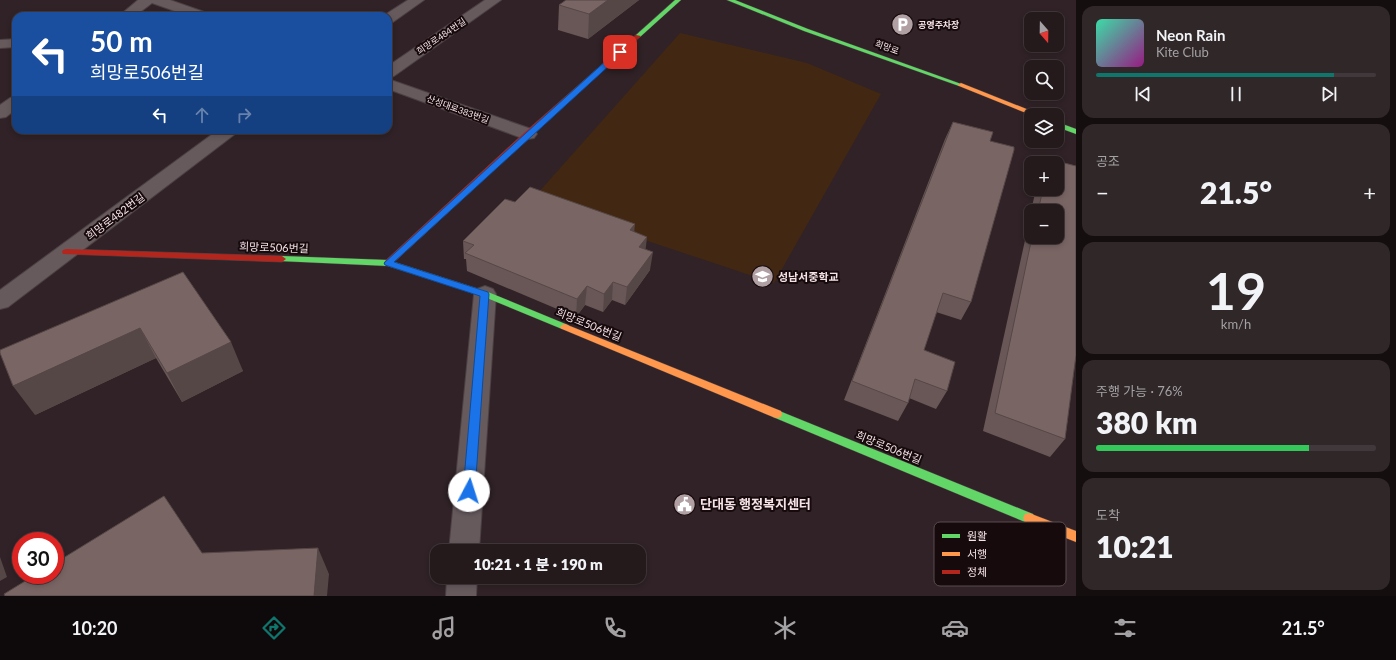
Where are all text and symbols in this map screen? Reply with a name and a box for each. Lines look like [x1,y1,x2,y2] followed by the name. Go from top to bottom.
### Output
[890,11,916,37] parking icon: 공영주차장
[1024,12,1064,52] north arrow
[1024,12,1064,244] map controls
[414,15,468,57] street label: 희망로484번길
[918,19,959,30] place label: 공영주차장
[90,24,153,58] text: 50 m
[1156,26,1225,44] text: Neon Rain
[24,28,76,80] icon: left
[603,35,637,69] pin
[873,38,901,56] street label: 희망로
[609,41,631,63] icon: arrive
[1156,44,1209,60] text: Kite Club
[1024,60,1064,100] button: search
[90,61,204,83] text: 희망로506번길
[1132,83,1154,105] icon: previous
[1225,83,1247,105] icon: pause
[1318,83,1340,105] icon: next
[425,93,491,125] street label: 산성대로383번길
[149,104,171,126] icon: left
[191,104,213,126] icon: ahead
[233,104,255,126] icon: right
[1024,108,1064,148] button: layers
[1096,153,1120,169] text: 공조
[1024,156,1064,196] button: +
[1200,174,1272,210] text: 21.5°
[1096,179,1109,206] text: −
[1363,179,1376,206] text: +
[83,190,147,242] street label: 희망로482번길
[1024,204,1064,244] button: −
[239,239,309,255] street label: 희망로506번길
[1206,259,1266,321] text: 19
[749,263,775,289] school or university icon: 성남서중학교
[778,270,839,283] place label: 성남서중학교
[554,305,624,343] street label: 희망로506번길
[1221,316,1251,332] text: km/h
[1096,383,1183,399] text: 주행 가능 · 76%
[1096,404,1197,440] text: 380 km
[854,428,924,466] street label: 희망로506번길
[448,470,490,512] position arrow
[672,491,698,517] public building icon: 단대동 행정복지센터
[700,496,811,512] place label: 단대동 행정복지센터
[1096,507,1120,523] text: 도착
[934,522,1066,586] legend
[1096,528,1174,564] text: 10:21
[967,529,987,542] text: 원활
[12,532,64,584] speed limit sign: 30
[967,547,987,560] text: 서행
[473,555,603,573] text: 10:21 · 1 분 · 190 m
[967,565,987,578] text: 정체
[260,614,288,642] icon: directions
[430,614,458,642] icon: music
[601,614,629,642] icon: phone
[771,614,799,642] icon: climate
[941,614,969,642] icon: car
[1111,614,1139,642] icon: filters
[71,617,118,639] text: 10:20
[1282,617,1325,639] text: 21.5°

